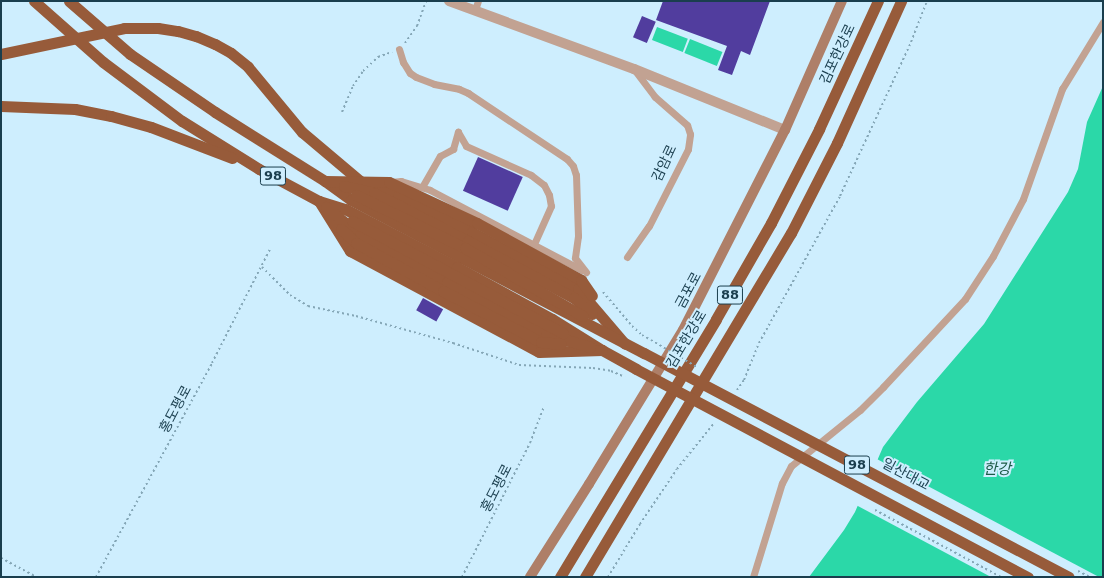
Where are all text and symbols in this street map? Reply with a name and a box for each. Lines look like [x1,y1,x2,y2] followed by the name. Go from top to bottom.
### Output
[816,21,858,87] street label: 김포한강로
[648,142,680,184] street label: 감암로
[259,165,287,187] road number: 98
[672,269,704,311] street label: 금포로
[716,284,744,306] road number: 88
[662,307,710,371] street label: 김포한강로
[155,382,195,436] street label: 홍도평로
[843,454,871,476] road number: 98
[879,454,933,494] street label: 일산대교
[477,461,515,515] street label: 홍도평로
[983,461,1011,479] water label: 한강

